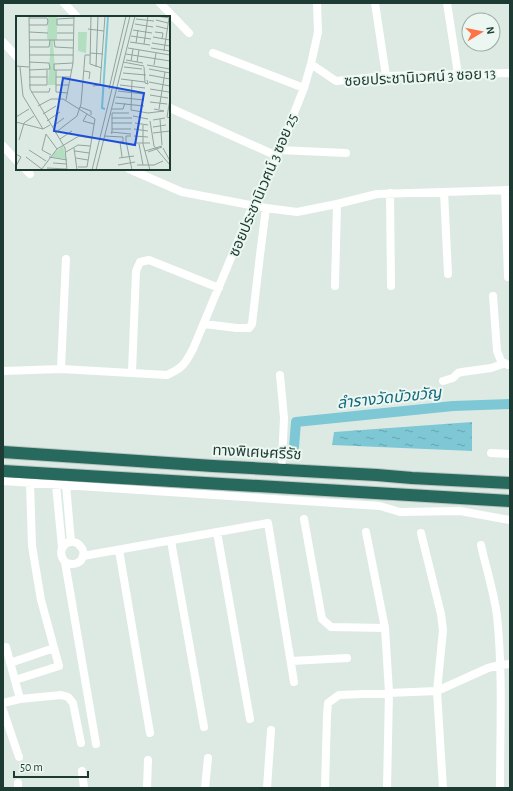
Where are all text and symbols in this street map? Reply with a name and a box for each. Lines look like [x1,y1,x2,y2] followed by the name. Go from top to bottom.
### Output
[461,12,501,52] north arrow
[16,16,170,170] inset map
[484,26,496,35] text: N
[344,66,496,89] street label: ซอยประชานิเวศน์ 3 ซอย 13
[227,112,300,259] street label: ซอยประชานิเวศน์ 3 ซอย 25
[336,384,444,411] water label: ลำรางวัดบัวขวัญ
[212,442,302,462] street label: ทางพิเศษศรีรัช
[14,753,88,779] scale bar
[20,761,43,773] text: 50 m

